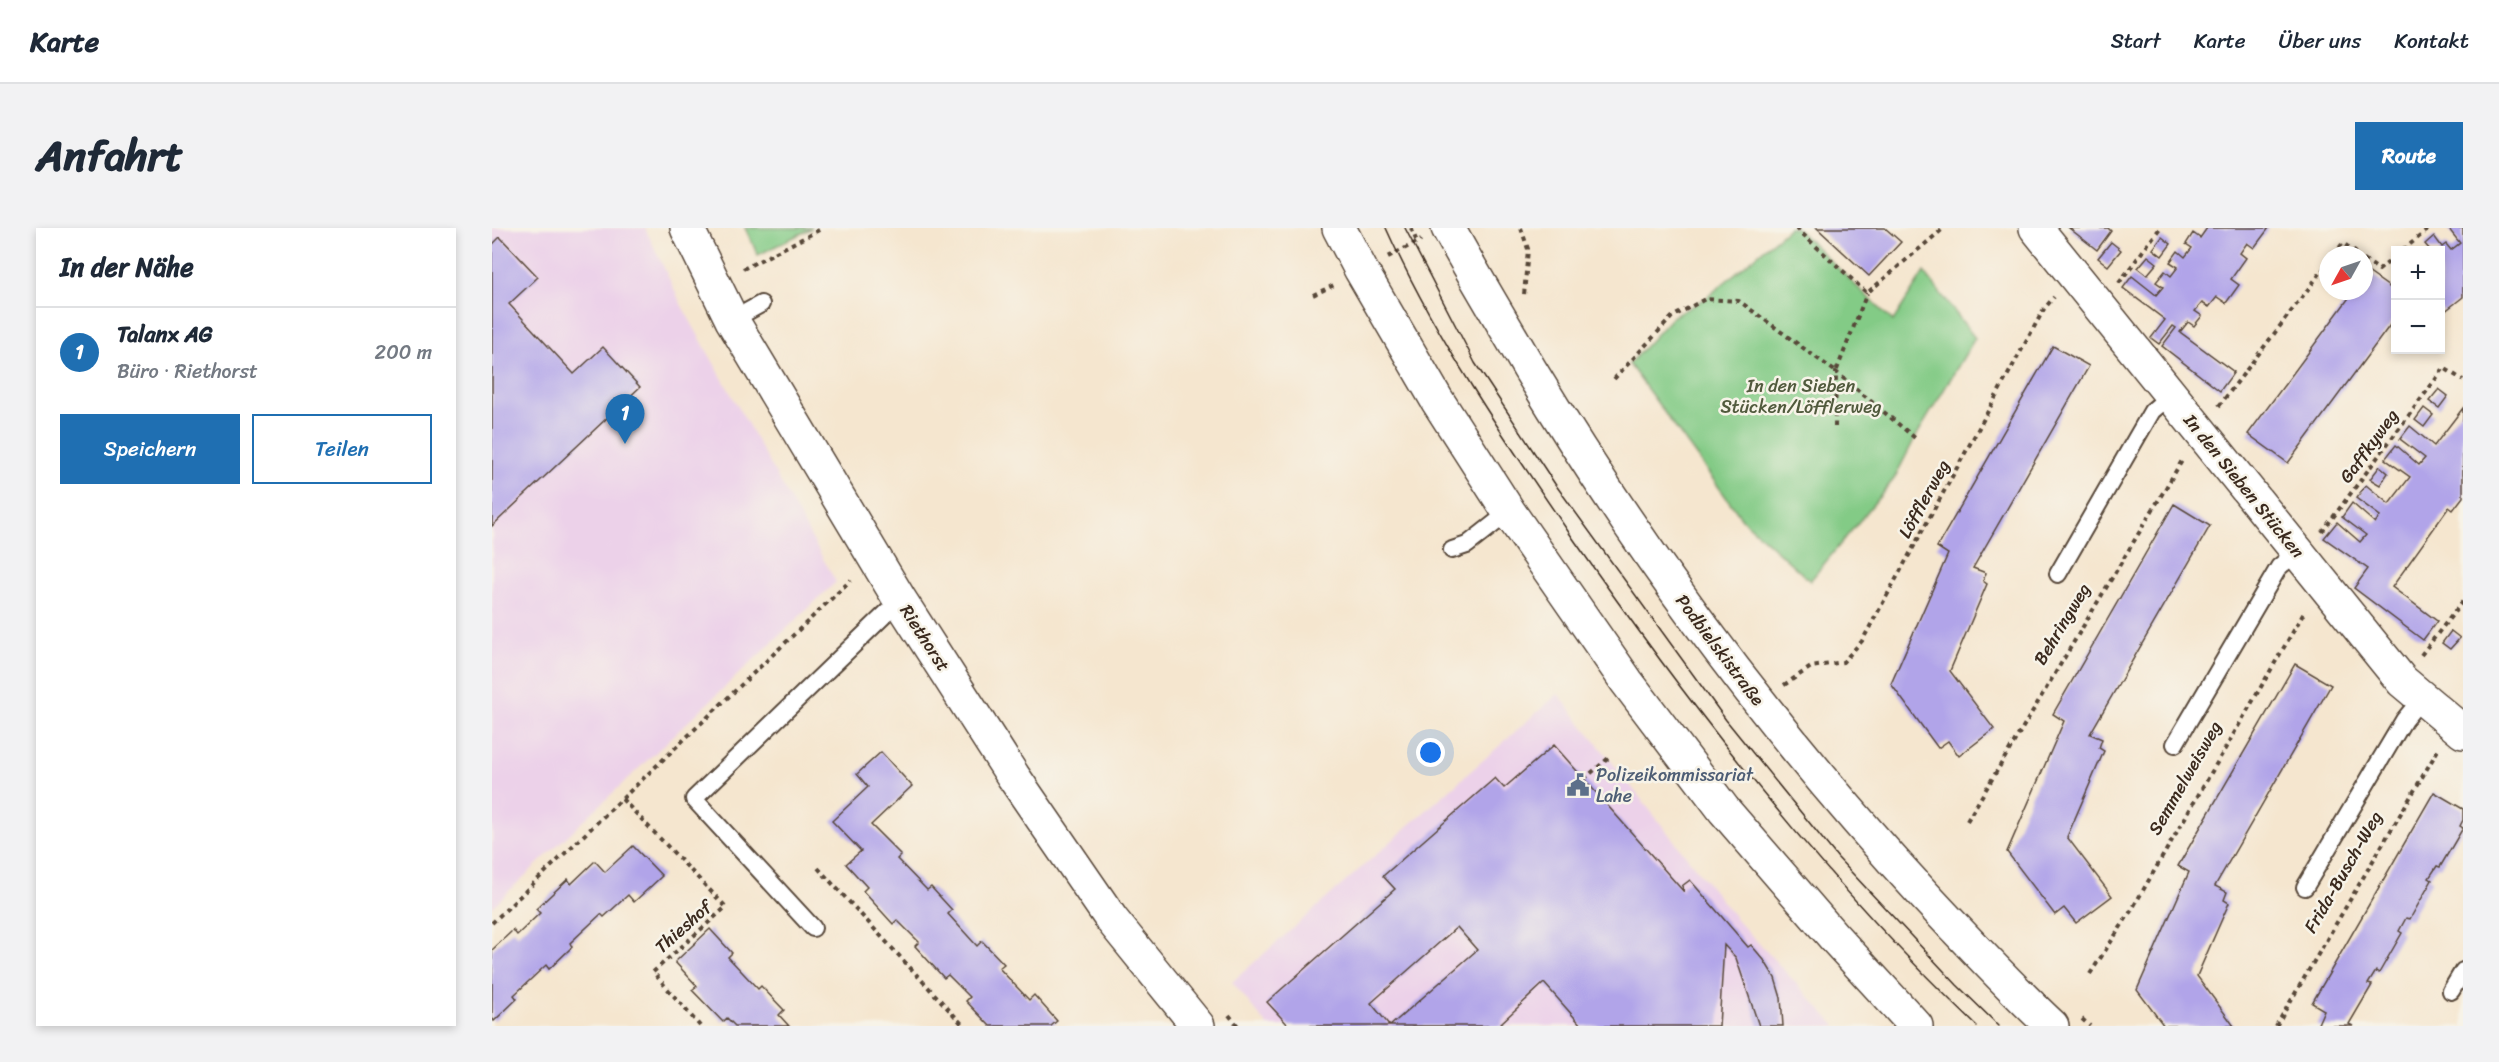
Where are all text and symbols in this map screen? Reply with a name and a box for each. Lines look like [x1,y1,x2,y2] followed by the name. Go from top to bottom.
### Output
[30,17,99,66] text: Karte
[2111,22,2161,60] text: Start
[2194,22,2246,60] text: Karte
[2279,22,2361,60] text: Über uns
[2394,22,2469,60] text: Kontakt
[36,119,183,193] text: Anfahrt
[2355,122,2463,190] button: Route
[60,244,194,290] text: In der Nähe
[2319,246,2373,300] north arrow
[2391,246,2445,354] map controls
[2391,246,2445,300] button: +
[2391,300,2445,354] button: −
[117,315,213,354] text: Talanx AG
[75,335,84,370] text: 1
[375,335,432,370] text: 200 m
[117,354,258,389] text: Büro · Riethorst
[1720,370,1882,423] park label: In den Sieben Stücken/Löfflerweg
[606,394,644,444] pin: 1
[2331,402,2407,490] street label: Gaffkyweg
[2175,406,2313,566] street label: In den Sieben Stücken
[60,414,240,484] button: Speichern
[252,414,432,484] button: Teilen
[1889,454,1959,544] street label: Löfflerweg
[2025,577,2099,671] street label: Behringweg
[1667,587,1773,713] street label: Podbielskistraße
[891,598,959,678] street label: Riethorst
[2139,715,2231,841] street label: Semmelweisweg
[1416,738,1445,767] your location
[1596,759,1754,812] place label: Polizeikommissariat Lahe
[1565,772,1591,798] public building icon: Polizeikommissariat Lahe
[2295,805,2391,939] street label: Frida-Busch-Weg
[647,890,721,962] street label: Thieshof

